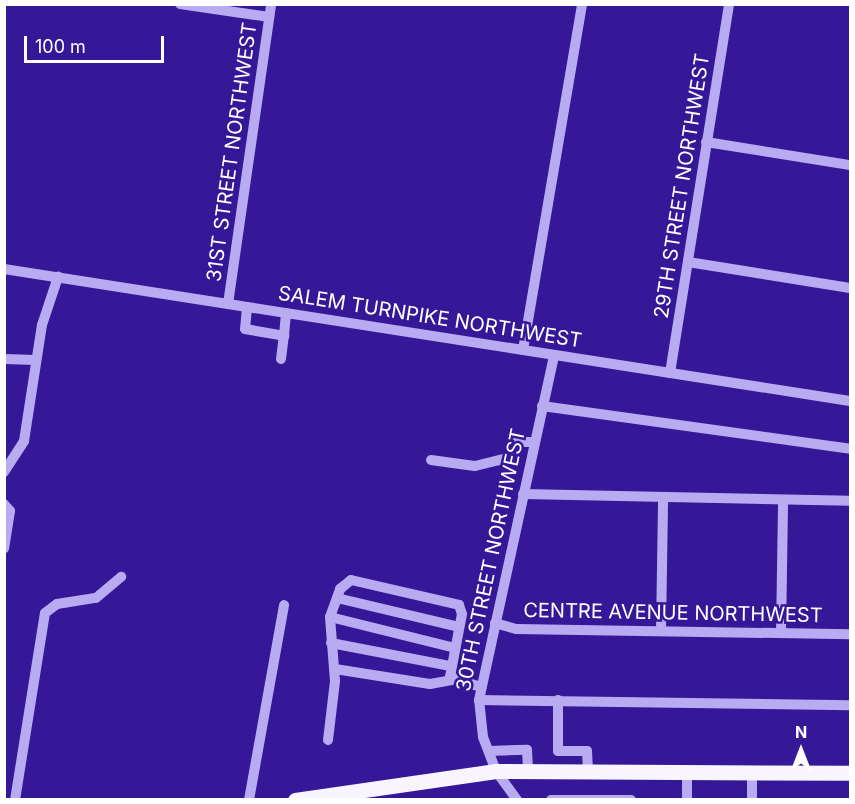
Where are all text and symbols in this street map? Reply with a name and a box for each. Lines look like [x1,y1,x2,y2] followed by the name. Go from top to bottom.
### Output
[202,21,262,283] street label: 31ST STREET NORTHWEST
[27,24,166,62] scale bar
[35,36,86,57] text: 100 m
[649,52,715,320] street label: 29TH STREET NORTHWEST
[276,281,584,353] street label: SALEM TURNPIKE NORTHWEST
[451,426,531,694] street label: 30TH STREET NORTHWEST
[523,598,823,628] street label: CENTRE AVENUE NORTHWEST
[771,720,831,780] north arrow
[795,722,807,742] text: N

